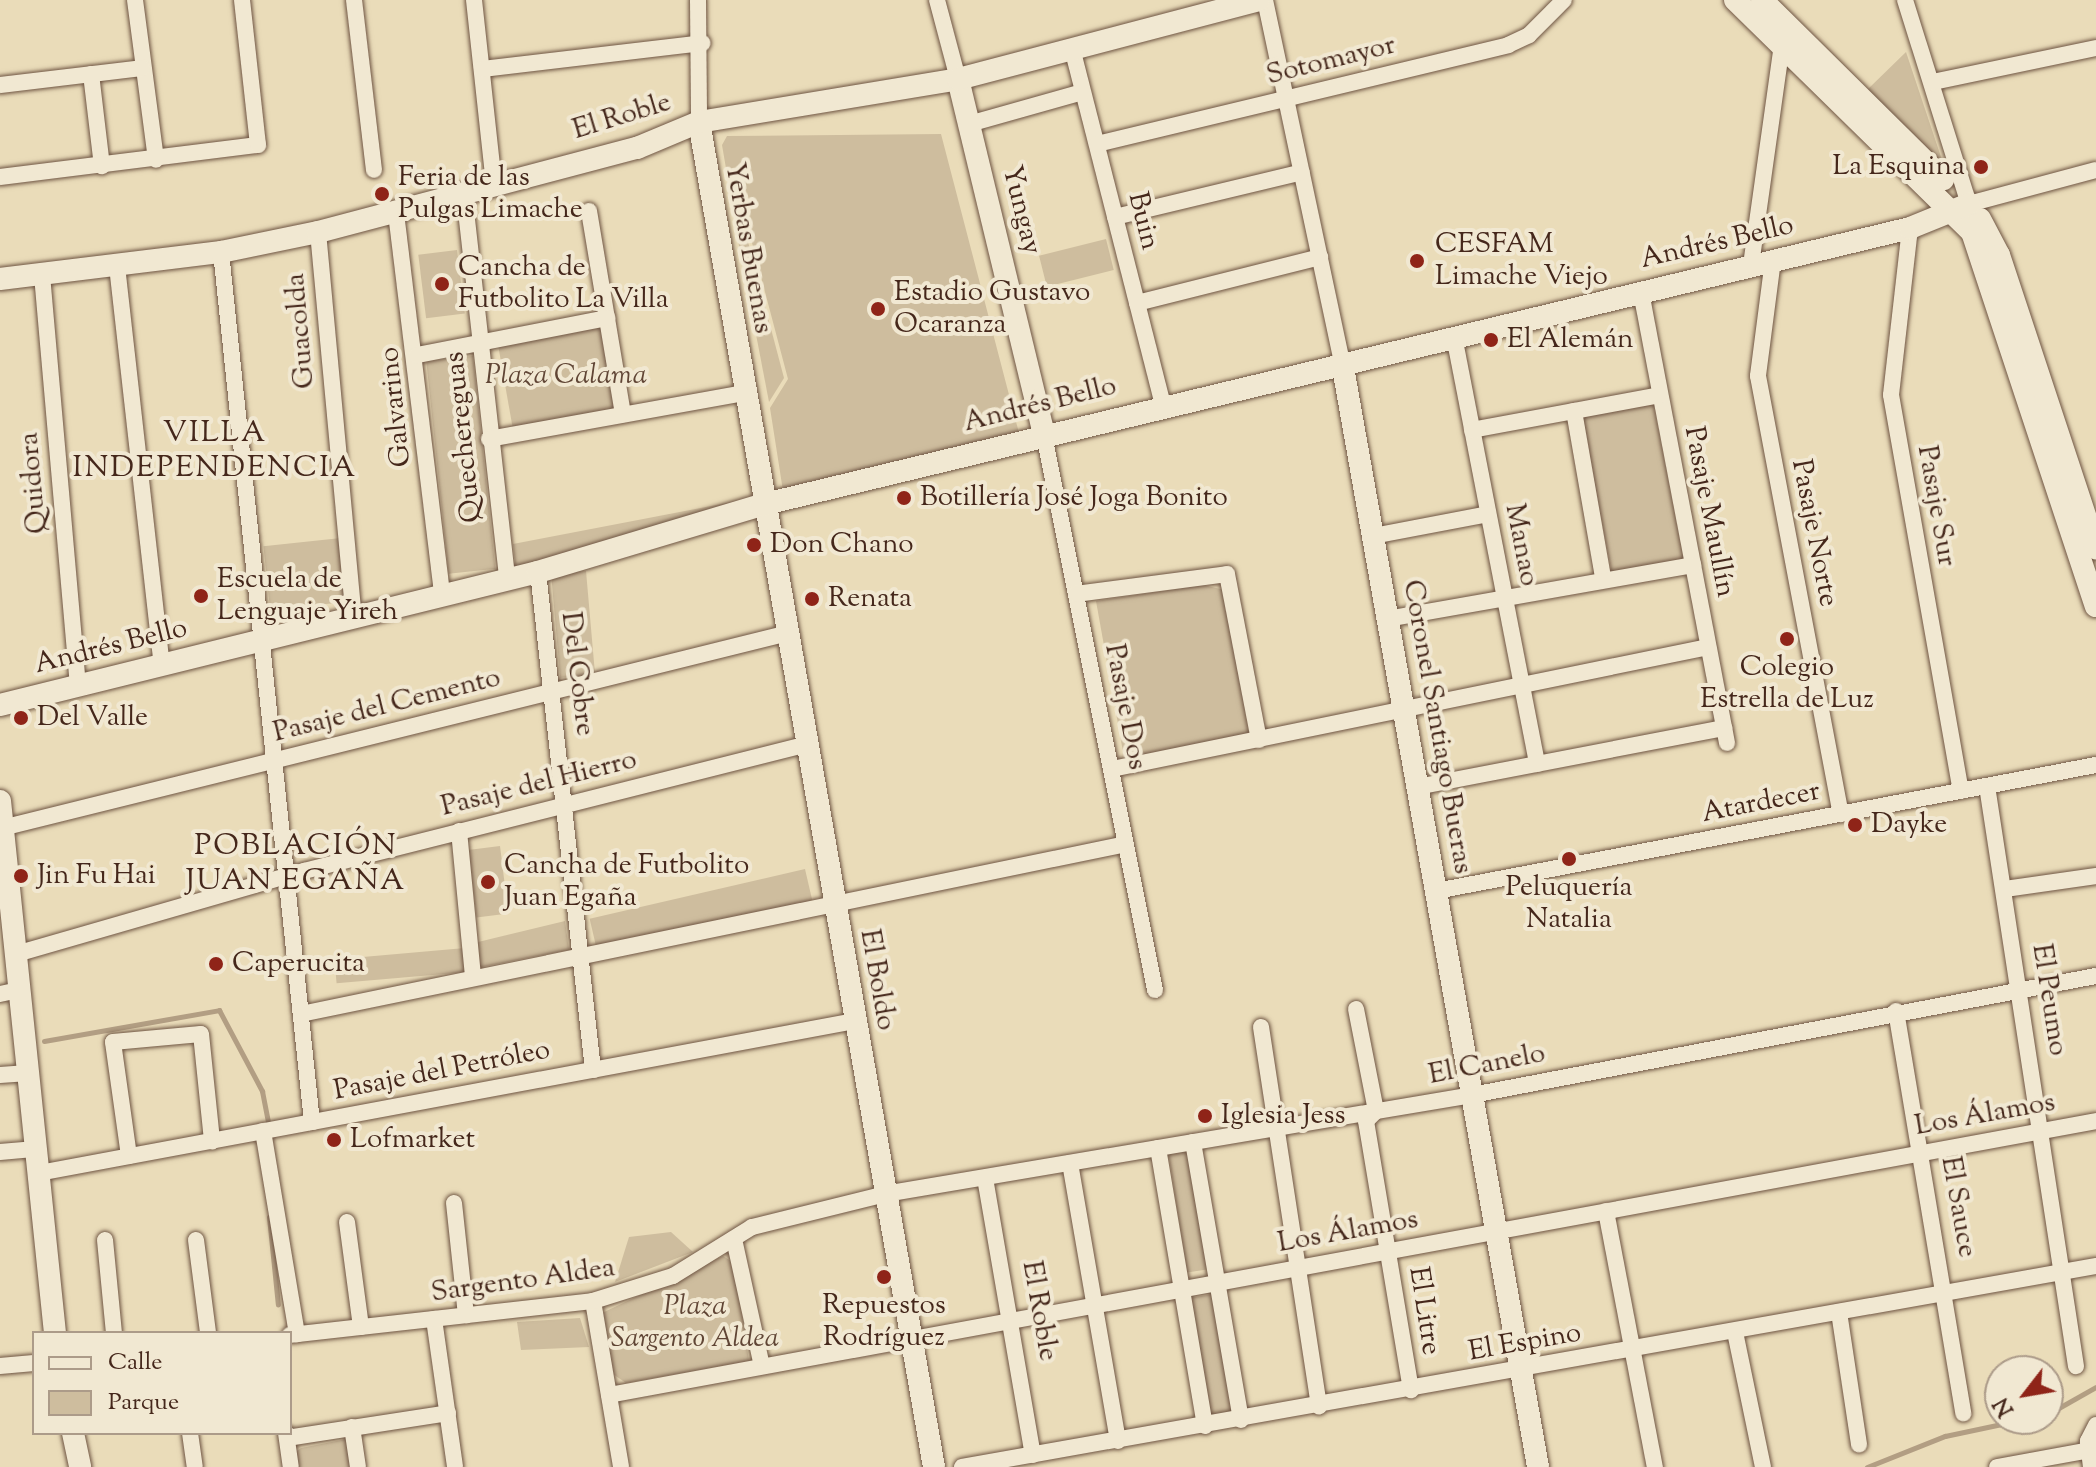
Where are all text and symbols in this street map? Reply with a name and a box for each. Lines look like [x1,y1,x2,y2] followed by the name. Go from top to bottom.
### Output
[1263,29,1399,93] street label: Sotomayor
[569,86,675,148] street label: El Roble
[1832,150,1965,184] place label: La Esquina
[1972,158,1990,176] marker: La Esquina
[716,160,780,336] street label: Yerbas Buenas
[398,161,583,227] place label: Feria de las Pulgas Limache
[994,162,1048,258] street label: Yungay
[373,185,391,203] marker: Feria de las Pulgas Limache
[1120,189,1166,253] street label: Buin
[1637,209,1797,277] street label: Andrés Bello
[1435,228,1608,294] place label: CESFAM Limache Viejo
[1406,250,1428,272] marker: CESFAM Limache Viejo
[458,251,669,317] place label: Cancha de Futbolito La Villa
[279,272,323,390] street label: Guacolda
[433,275,451,293] marker: Cancha de Futbolito La Villa
[894,276,1090,342] place label: Estadio Gustavo Ocaranza
[869,300,887,318] marker: Estadio Gustavo Ocaranza
[1507,323,1634,357] place label: El Alemán
[1482,331,1500,349] marker: El Alemán
[373,345,419,469] street label: Galvarino
[438,350,490,524] street label: Quechereguas
[485,359,647,393] park label: Plaza Calama
[960,370,1120,440] street label: Andrés Bello
[73,416,357,486] district label: VILLA INDEPENDENCIA
[1676,424,1742,600] street label: Pasaje Maullín
[13,431,55,535] street label: Quidora
[1909,443,1963,569] street label: Pasaje Sur
[1783,457,1845,609] street label: Pasaje Norte
[920,481,1228,515] place label: Botillería José Joga Bonito
[895,489,913,507] marker: Botillería José Joga Bonito
[1497,501,1545,589] street label: Manao
[770,528,914,562] place label: Don Chano
[745,536,763,554] marker: Don Chano
[217,563,398,629] place label: Escuela de Lenguaje Yireh
[1395,577,1479,877] street label: Coronel Santiago Bueras
[828,582,912,616] place label: Renata
[192,587,210,605] marker: Escuela de Lenguaje Yireh
[803,590,821,608] marker: Renata
[553,610,601,738] street label: Del Cobre
[31,612,191,682] street label: Andrés Bello
[1778,630,1796,648] marker: Colegio Estrella de Luz
[1096,641,1154,773] street label: Pasaje Dos
[1700,651,1874,717] place label: Colegio Estrella de Luz
[270,662,504,750] street label: Pasaje del Cemento
[37,701,148,735] place label: Del Valle
[12,709,30,727] marker: Del Valle
[438,743,640,825] street label: Pasaje del Hierro
[1699,775,1823,831] street label: Atardecer
[1871,808,1947,842] place label: Dayke
[1846,816,1864,834] marker: Dayke
[186,829,406,900] district label: POBLACIÓN JUAN EGAÑA
[504,849,749,915] place label: Cancha de Futbolito Juan Egaña
[1560,850,1578,868] marker: Peluquería Natalia
[37,859,156,893] place label: Jin Fu Hai
[12,867,30,885] marker: Jin Fu Hai
[1505,871,1633,937] place label: Peluquería Natalia
[479,873,497,891] marker: Cancha de Futbolito Juan Egaña
[852,927,902,1033] street label: El Boldo
[2024,942,2074,1058] street label: El Peumo
[232,947,365,981] place label: Caperucita
[207,955,225,973] marker: Caperucita
[331,1034,553,1108] street label: Pasaje del Petróleo
[1426,1037,1548,1093] street label: El Canelo
[1912,1086,2058,1144] street label: Los Álamos
[1221,1099,1345,1133] place label: Iglesia Jess
[1196,1107,1214,1125] marker: Iglesia Jess
[350,1123,475,1157] place label: Lofmarket
[325,1131,343,1149] marker: Lofmarket
[1933,1154,1983,1260] street label: El Sauce
[1275,1203,1421,1261] street label: Los Álamos
[429,1251,617,1311] street label: Sargento Aldea
[1014,1258,1064,1364] street label: El Roble
[1400,1265,1448,1357] street label: El Litre
[875,1268,893,1286] marker: Repuestos Rodríguez
[822,1289,946,1355] place label: Repuestos Rodríguez
[611,1290,779,1356] park label: Plaza Sargento Aldea
[1466,1317,1584,1369] street label: El Espino
[32,1331,292,1435] legend
[108,1346,162,1380] text: Calle
[1984,1355,2064,1435] north arrow
[108,1386,179,1420] text: Parque
[1987,1391,2023,1422] text: N

